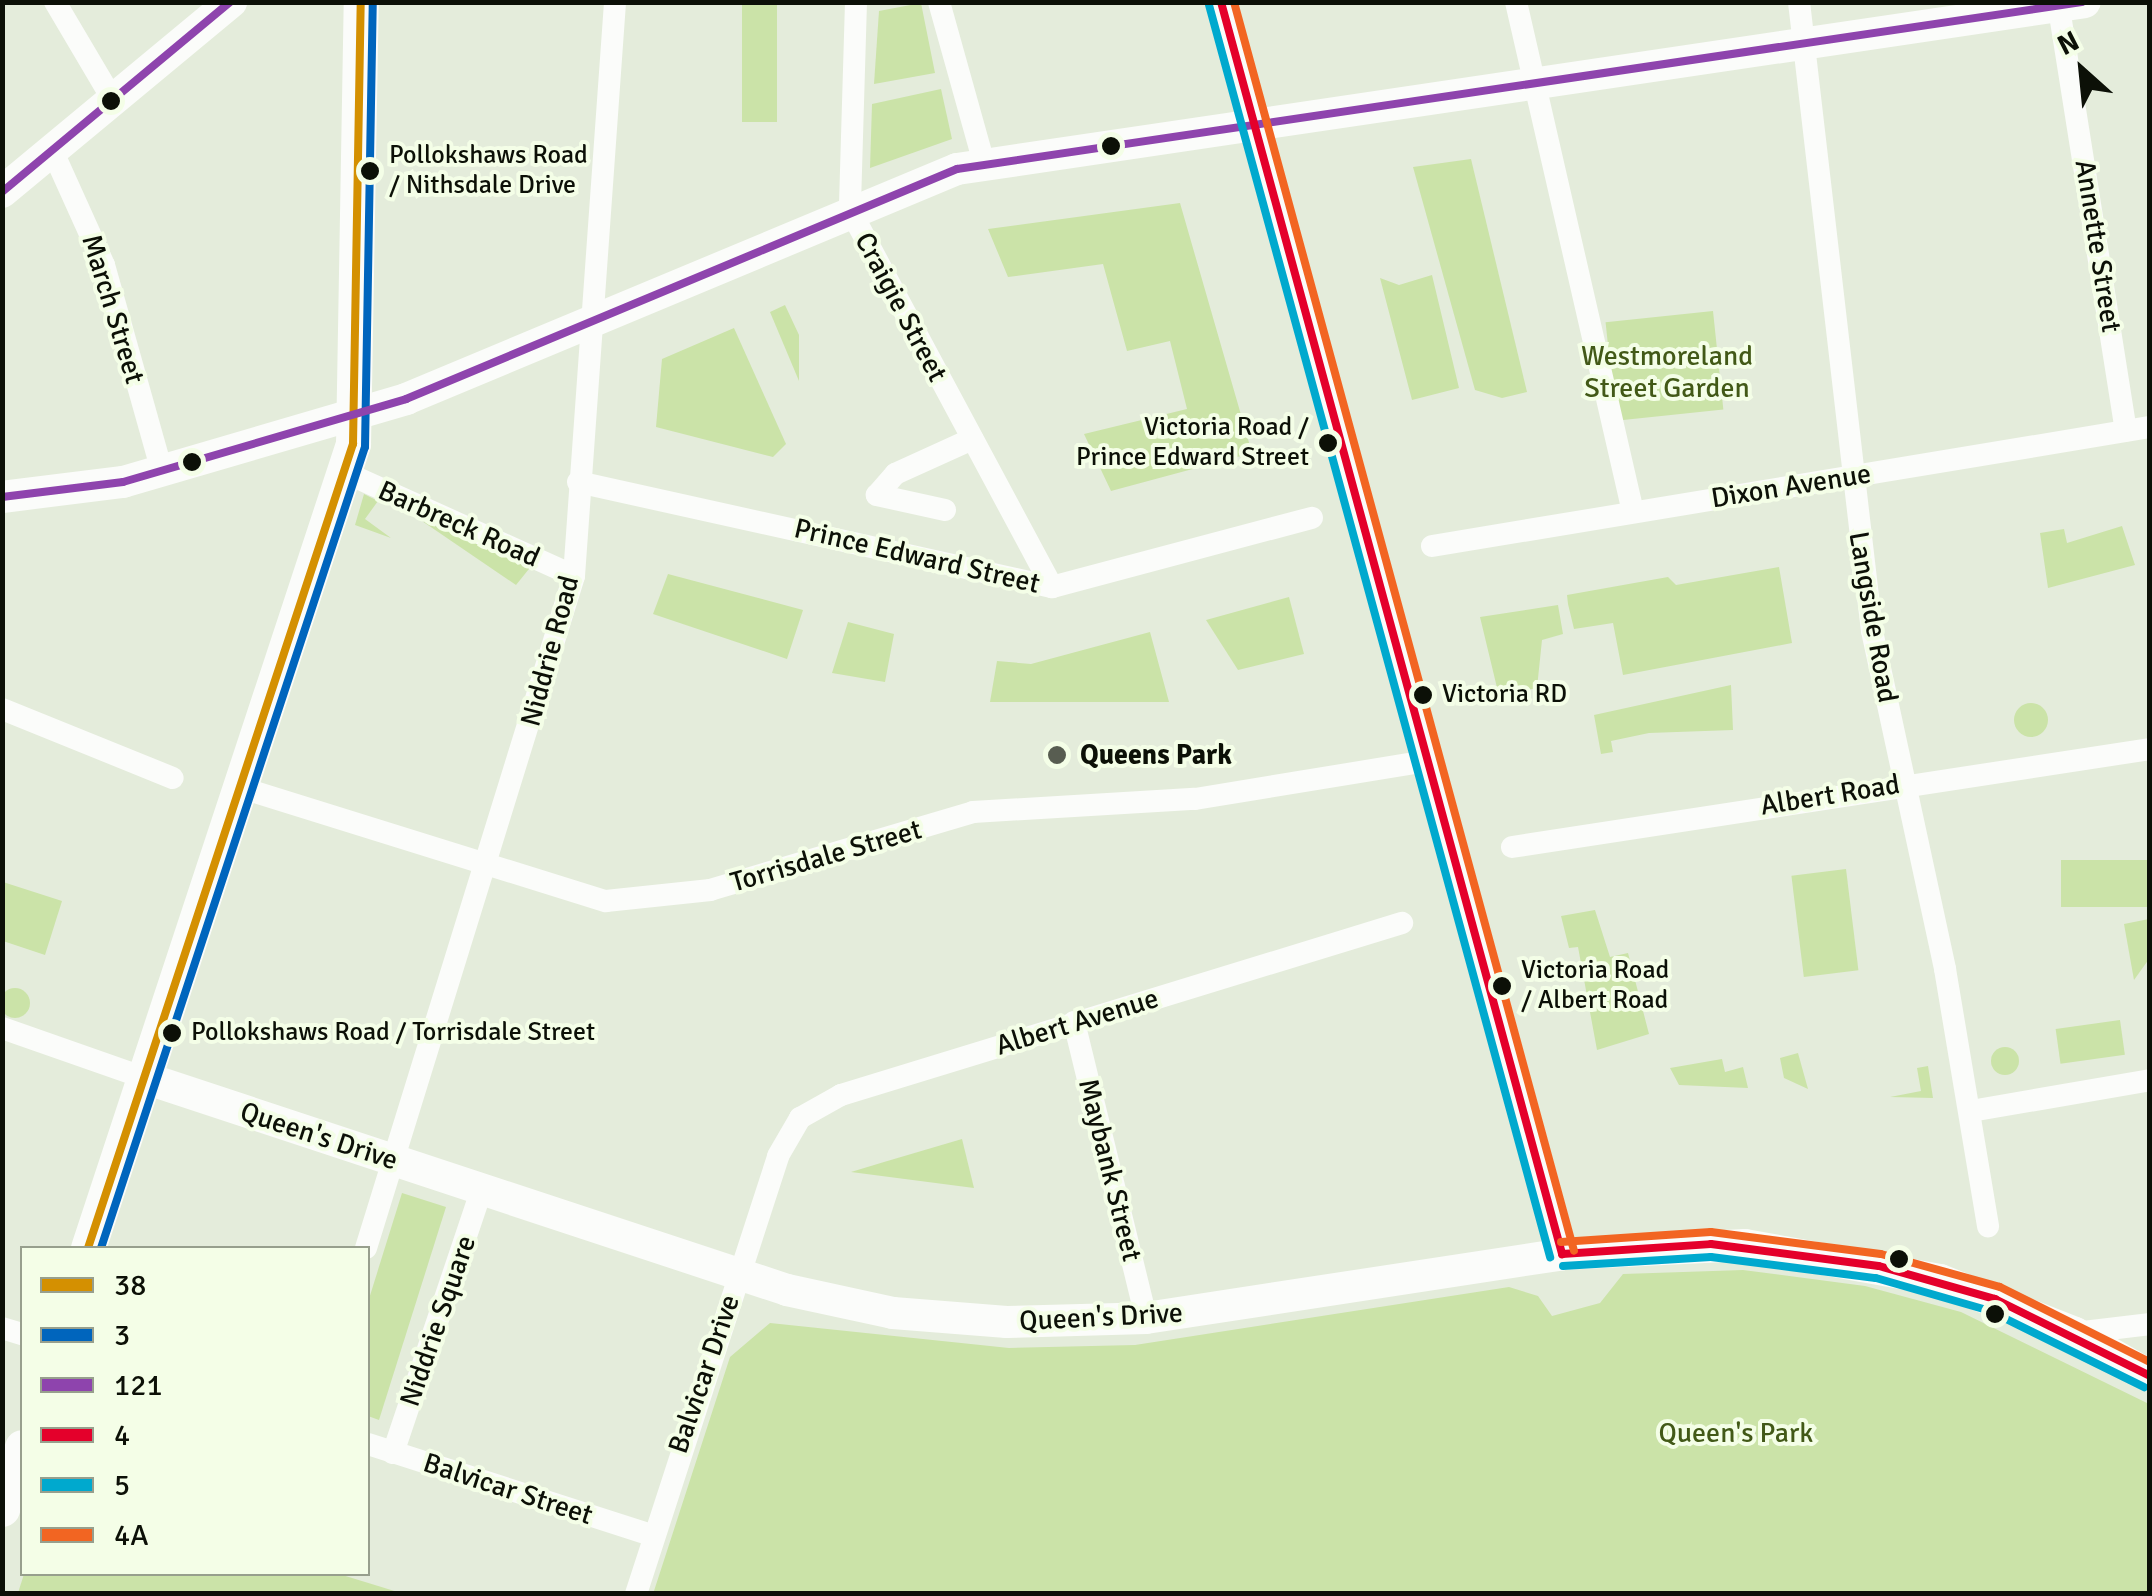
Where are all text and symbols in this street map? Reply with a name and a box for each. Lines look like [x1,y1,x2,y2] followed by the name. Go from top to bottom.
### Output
[2032,20,2132,120] north arrow
[2052,24,2085,63] text: N
[101,91,121,111] unlabelled marker
[1101,136,1121,156] unlabelled marker
[389,140,588,202] place label: Pollokshaws Road / Nithsdale Drive
[2068,157,2128,335] street label: Annette Street
[360,161,380,181] marker: Pollokshaws Road / Nithsdale Drive
[848,227,954,387] street label: Craigie Street
[74,230,152,388] street label: March Street
[1581,339,1753,405] park label: Westmoreland Street Garden
[1076,412,1309,473] place label: Victoria Road / Prince Edward Street
[1318,433,1338,453] marker: Victoria Road / Prince Edward Street
[182,452,202,472] unlabelled marker
[1709,457,1873,515] street label: Dixon Avenue
[373,473,545,575] street label: Barbreck Road
[791,511,1043,601] street label: Prince Edward Street
[1841,529,1905,705] street label: Langside Road
[514,572,586,730] street label: Niddrie Road
[1442,679,1567,711] place label: Victoria RD
[1413,685,1433,705] marker: Victoria RD
[1080,738,1232,772] place label: Queens Park
[1044,742,1070,768] marker: Queens Park
[1758,767,1902,823] street label: Albert Road
[727,813,925,899] street label: Torrisdale Street
[1521,955,1669,1016] place label: Victoria Road / Albert Road
[1492,976,1512,996] marker: Victoria Road / Albert Road
[992,981,1162,1063] street label: Albert Avenue
[191,1017,595,1049] place label: Pollokshaws Road / Torrisdale Street
[162,1023,182,1043] marker: Pollokshaws Road / Torrisdale Street
[1071,1075,1149,1265] street label: Maybank Street
[236,1095,402,1177] street label: Queen's Drive
[393,1231,483,1411] street label: Niddrie Square
[20,1246,370,1576] legend
[1889,1249,1909,1269] unlabelled marker
[114,1267,146,1304] text: 38
[661,1290,747,1458] street label: Balvicar Drive
[1018,1296,1184,1338] street label: Queen's Drive
[1985,1304,2005,1324] unlabelled marker
[114,1317,130,1354] text: 3
[114,1367,163,1404] text: 121
[1659,1416,1813,1450] park label: Queen's Park
[114,1417,130,1454] text: 4
[419,1446,597,1532] street label: Balvicar Street
[114,1467,130,1504] text: 5
[114,1517,149,1554] text: 4A

